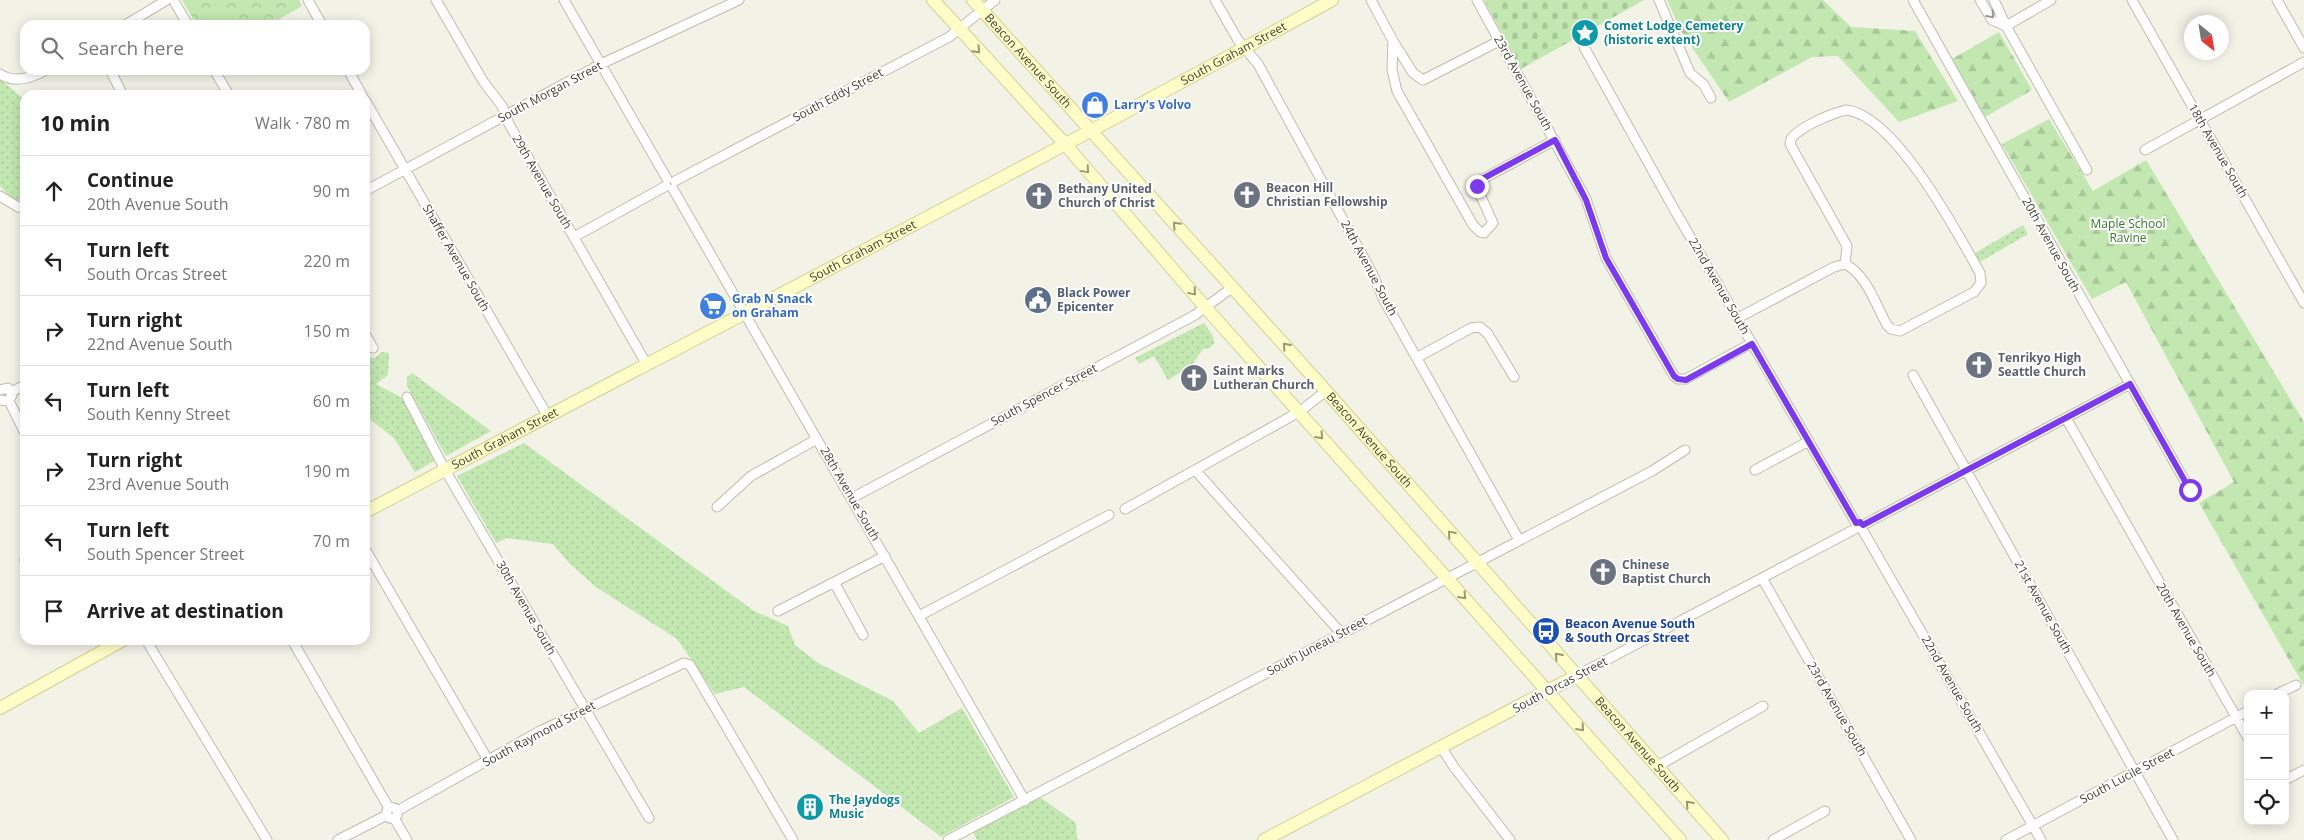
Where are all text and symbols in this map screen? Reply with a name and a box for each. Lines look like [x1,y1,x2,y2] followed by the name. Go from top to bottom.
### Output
[981,9,1076,112] street label: Beacon Avenue South
[1985,10,1994,19] one-way arrow
[2184,15,2229,60] north arrow
[1604,17,1743,48] place label: Comet Lodge Cemetery (historic extent)
[1177,18,1289,89] street label: South Graham Street
[1570,18,1600,48] place icon: Comet Lodge Cemetery (historic extent)
[20,20,370,75] search box
[1490,32,1557,134] street label: 23rd Avenue South
[38,34,66,62] icon: search
[78,35,184,61] text: Search here
[971,44,980,53] one-way arrow
[495,57,605,126] street label: South Morgan Street
[790,64,886,126] street label: South Eddy Street
[1080,90,1110,120] shop icon: Larry's Volvo
[1114,96,1191,113] place label: Larry's Volvo
[2185,101,2252,201] street label: 18th Avenue South
[40,109,110,137] text: 10 min
[255,112,350,134] text: Walk · 780 m
[509,132,576,232] street label: 29th Avenue South
[1081,164,1090,173] one-way arrow
[87,167,174,193] text: Continue
[1466,175,1489,198] route end
[40,177,68,205] icon: ahead
[1266,179,1388,210] place label: Beacon Hill Christian Fellowship
[313,180,350,202] text: 90 m
[1058,180,1155,211] place label: Bethany United Church of Christ
[1232,180,1262,210] church icon: Beacon Hill Christian Fellowship
[1024,181,1054,211] church icon: Bethany United Church of Christ
[87,193,229,215] text: 20th Avenue South
[2018,194,2085,295] street label: 20th Avenue South
[419,201,494,314] street label: Shaffer Avenue South
[2091,215,2165,246] park label: Maple School Ravine
[806,216,919,286] street label: South Graham Street
[1337,217,1402,319] street label: 24th Avenue South
[1173,222,1182,231] one-way arrow
[1685,234,1754,337] street label: 22nd Avenue South
[87,237,169,263] text: Turn left
[40,247,68,275] icon: left
[304,250,350,272] text: 220 m
[87,263,227,285] text: South Orcas Street
[1057,284,1131,315] place label: Black Power Epicenter
[1023,285,1053,315] public building icon: Black Power Epicenter
[1187,287,1196,296] one-way arrow
[732,290,813,321] place label: Grab N Snack on Graham
[698,291,728,321] supermarket icon: Grab N Snack on Graham
[87,307,182,333] text: Turn right
[40,317,68,345] icon: right
[304,320,350,342] text: 150 m
[87,333,233,355] text: 22nd Avenue South
[1283,343,1292,352] one-way arrow
[1998,349,2086,380] place label: Tenrikyo High Seattle Church
[1964,350,1994,380] church icon: Tenrikyo High Seattle Church
[988,359,1100,430] street label: South Spencer Street
[1213,362,1314,393] place label: Saint Marks Lutheran Church
[1179,363,1209,393] church icon: Saint Marks Lutheran Church
[87,377,169,403] text: Turn left
[40,387,68,415] icon: left
[1323,388,1416,491] street label: Beacon Avenue South
[313,390,350,412] text: 60 m
[87,403,230,425] text: South Kenny Street
[448,403,561,473] street label: South Graham Street
[1314,430,1323,439] one-way arrow
[817,444,884,544] street label: 28th Avenue South
[87,447,182,473] text: Turn right
[40,457,68,485] icon: right
[304,460,350,482] text: 190 m
[87,473,229,495] text: 23rd Avenue South
[2179,479,2202,502] route start
[87,517,169,543] text: Turn left
[40,527,68,555] icon: left
[313,530,350,552] text: 70 m
[1448,530,1457,539] one-way arrow
[87,543,244,565] text: South Spencer Street
[1622,556,1711,587] place label: Chinese Baptist Church
[1588,557,1618,587] church icon: Chinese Baptist Church
[2011,557,2076,657] street label: 21st Avenue South
[493,558,560,658] street label: 30th Avenue South
[2153,580,2220,680] street label: 20th Avenue South
[1457,591,1466,600] one-way arrow
[40,597,68,625] icon: arrive
[87,598,284,624] text: Arrive at destination
[1264,612,1370,679] street label: South Juneau Street
[1565,615,1695,646] place label: Beacon Avenue South & South Orcas Street
[1531,616,1561,646] bus stop icon: Beacon Avenue South & South Orcas Street
[1918,632,1987,735] street label: 22nd Avenue South
[1509,652,1610,717] street label: South Orcas Street
[1555,652,1564,661] one-way arrow
[1803,658,1871,759] street label: 23rd Avenue South
[2244,690,2289,825] map controls
[2244,690,2289,735] button: +
[1591,693,1685,796] street label: Beacon Avenue South
[479,697,598,771] street label: South Raymond Street
[1575,723,1584,732] one-way arrow
[2244,735,2289,780] button: −
[2077,743,2177,808] street label: South Lucile Street
[2244,780,2289,825] button: locate
[829,791,900,822] place label: The Jaydogs Music
[795,792,825,822] building icon: The Jaydogs Music
[1686,800,1695,809] one-way arrow

